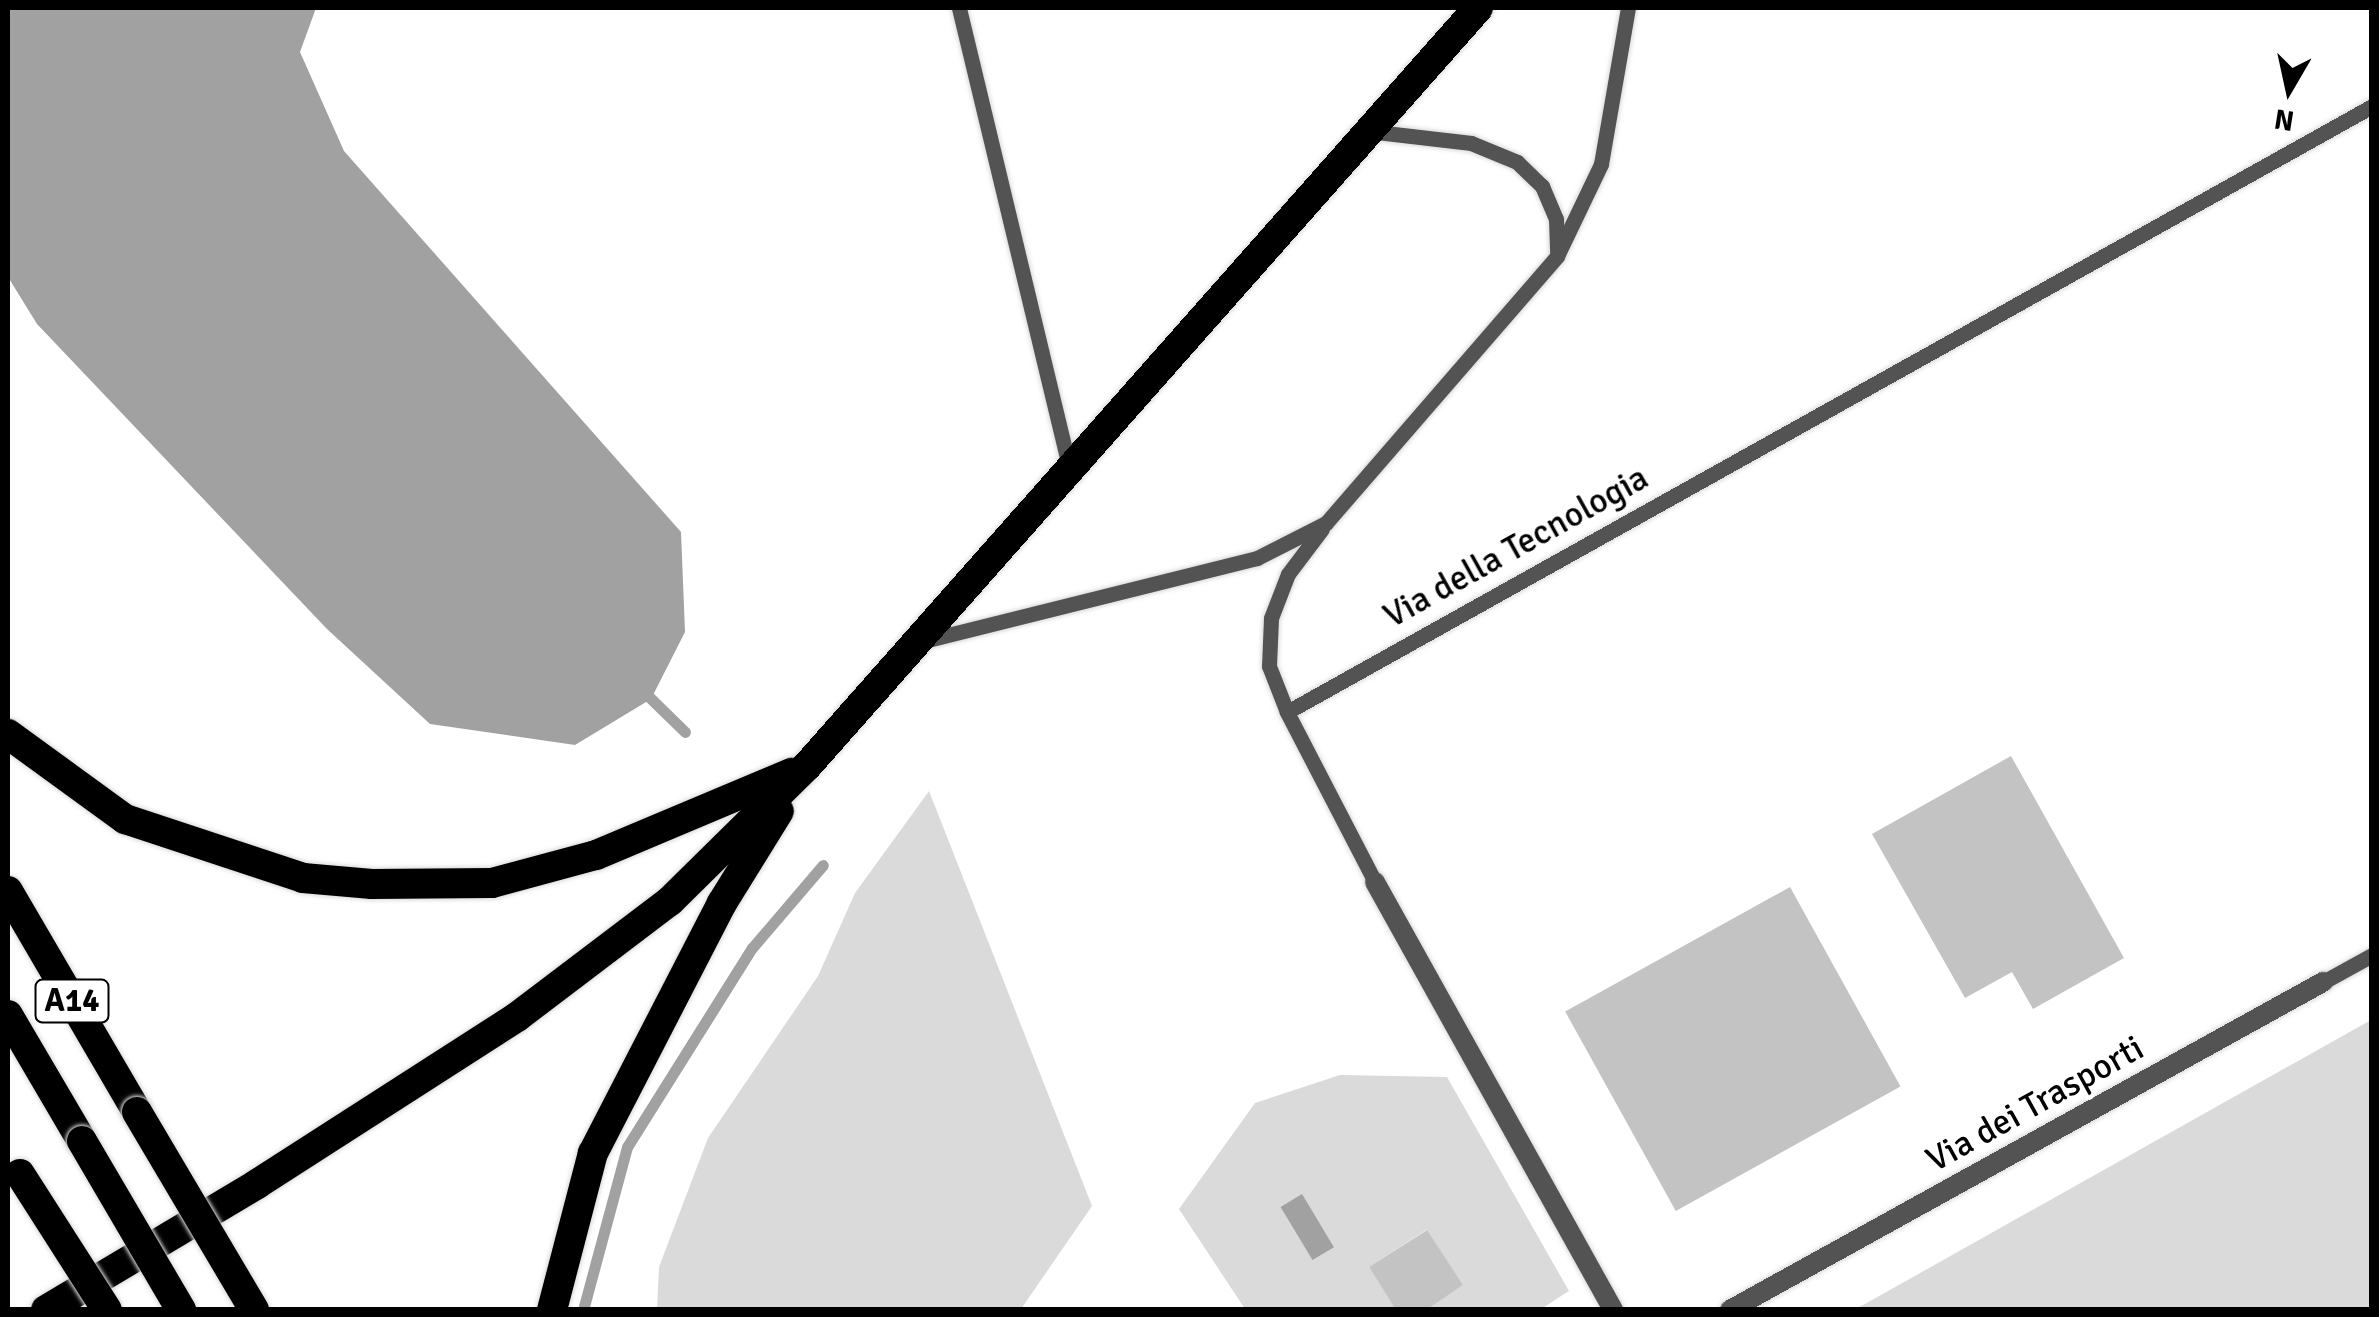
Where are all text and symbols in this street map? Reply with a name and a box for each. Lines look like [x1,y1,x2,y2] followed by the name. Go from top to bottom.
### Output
[2239,40,2339,140] north arrow
[2272,101,2297,138] text: N
[1376,457,1656,637] street label: Via della Tecnologia
[34,974,110,1028] road number: A14
[1919,1027,2151,1181] street label: Via dei Trasporti

